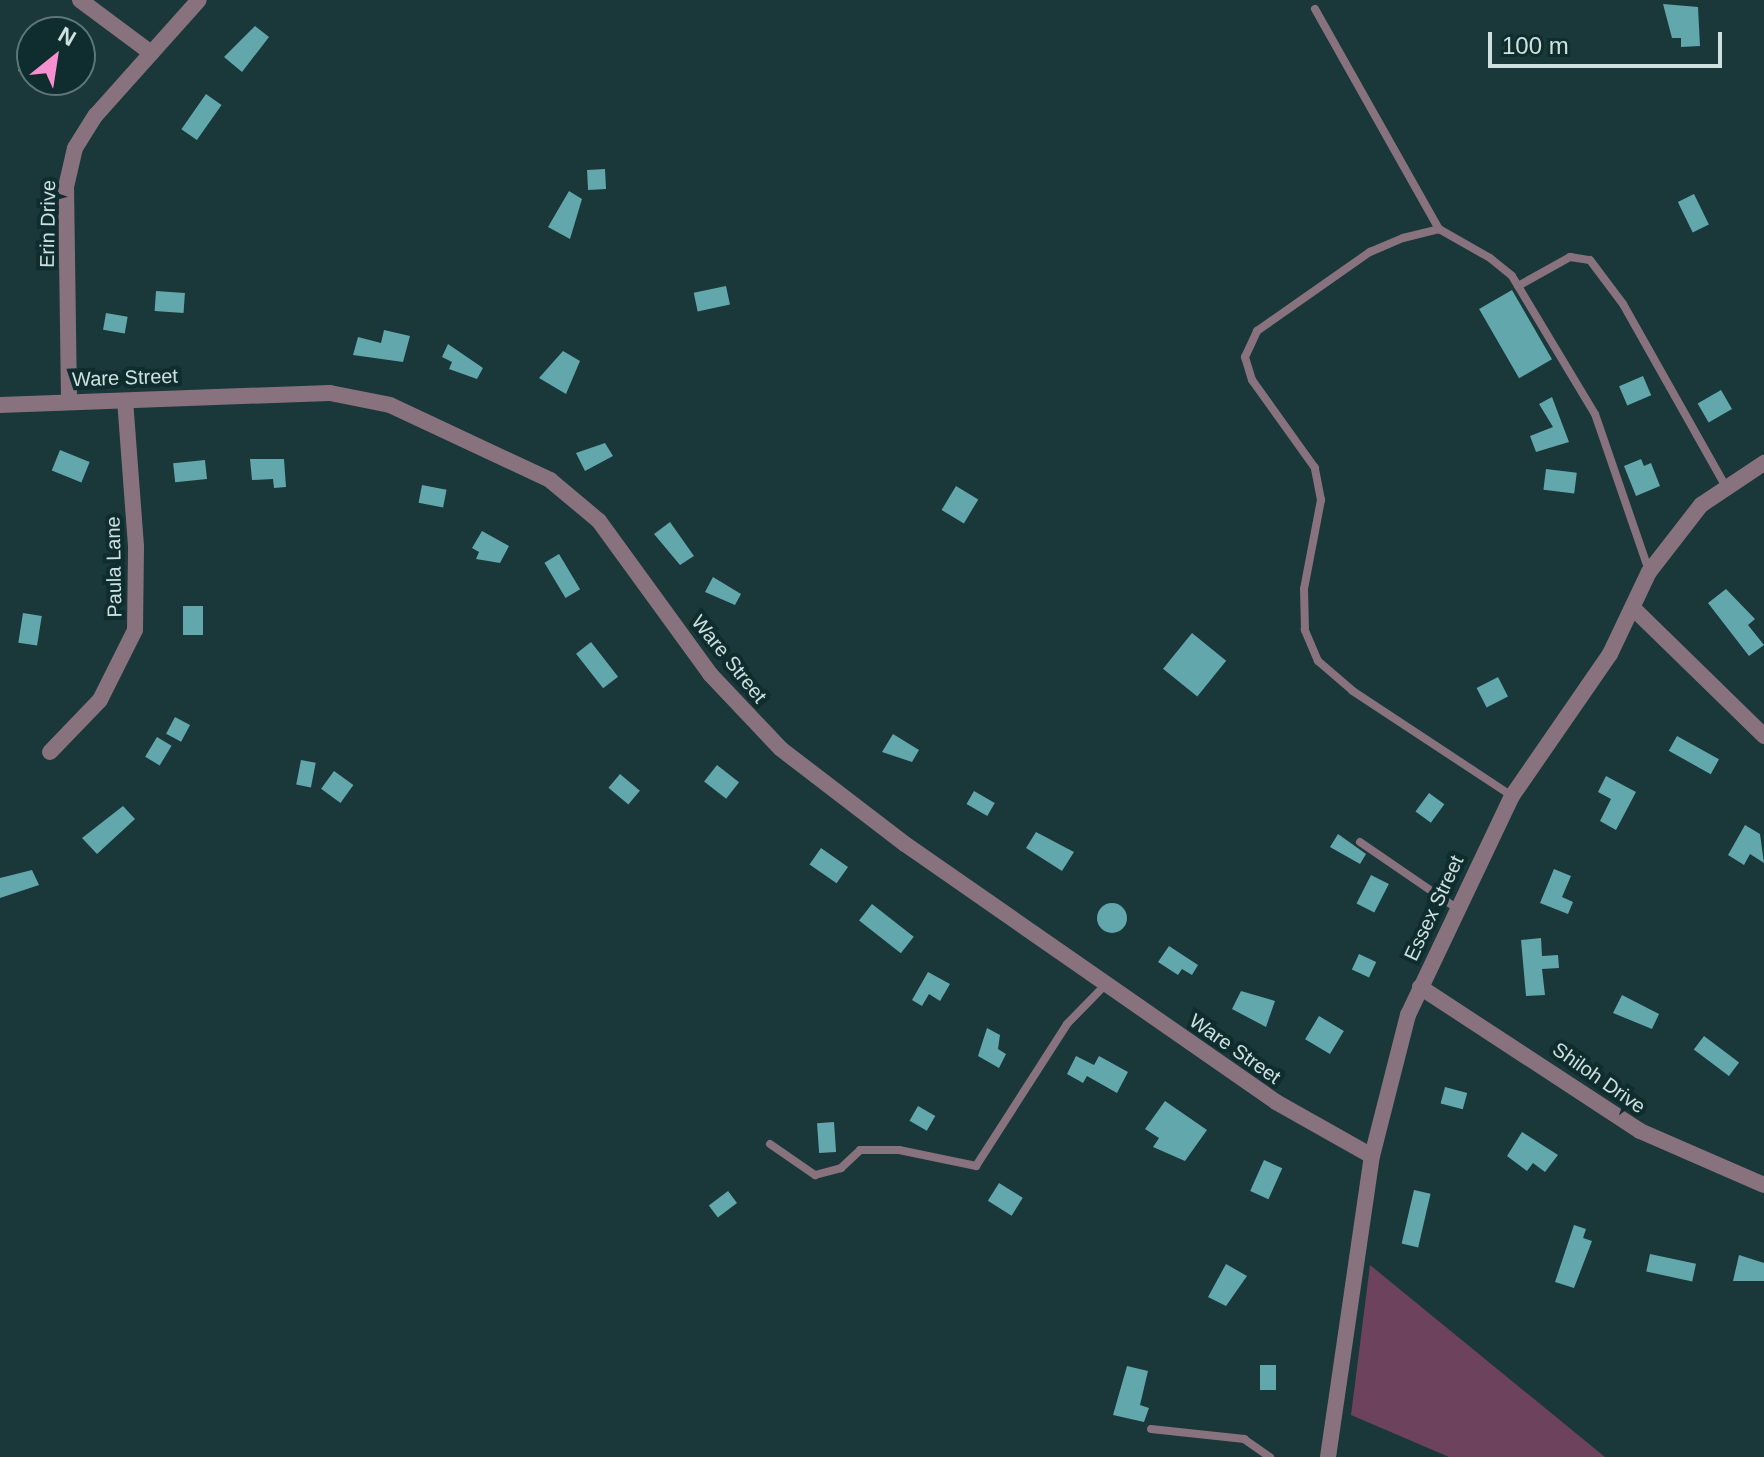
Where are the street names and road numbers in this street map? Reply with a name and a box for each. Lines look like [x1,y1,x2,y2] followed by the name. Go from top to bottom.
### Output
[35,180,61,268] street label: Erin Drive
[72,364,178,392] street label: Ware Street
[101,516,127,618] street label: Paula Lane
[686,610,772,708] street label: Ware Street
[1399,852,1469,964] street label: Essex Street
[1185,1009,1285,1089] street label: Ware Street
[1548,1037,1650,1119] street label: Shiloh Drive

